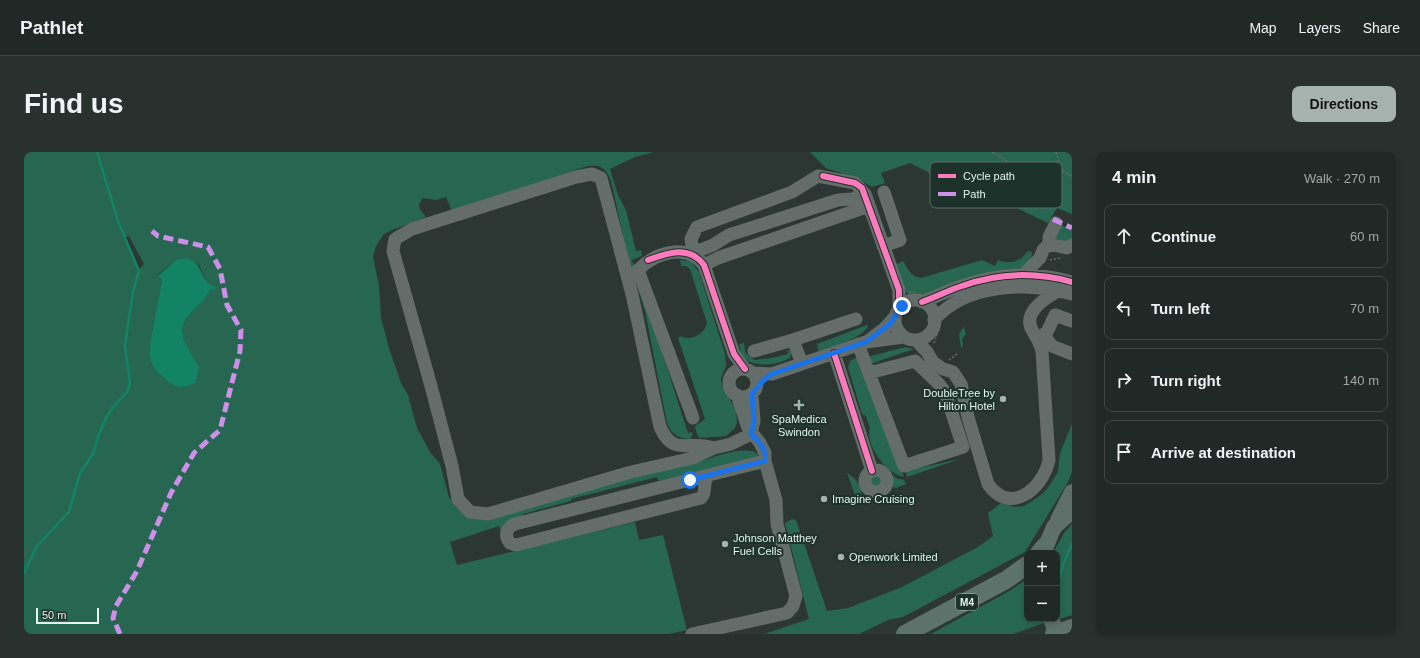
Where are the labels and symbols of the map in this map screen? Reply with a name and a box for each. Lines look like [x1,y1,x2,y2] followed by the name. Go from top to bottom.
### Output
[930,162,1062,208] legend
[963,170,1015,182] text: Cycle path
[963,188,986,200] text: Path
[893,297,911,315] route end
[923,387,995,412] place label: DoubleTree by Hilton Hotel
[998,394,1008,404] marker: DoubleTree by Hilton Hotel
[793,399,805,411] marker: SpaMedica Swindon
[771,413,827,438] place label: SpaMedica Swindon
[681,471,699,489] route start
[832,493,915,505] place label: Imagine Cruising
[819,494,829,504] marker: Imagine Cruising
[733,532,817,557] place label: Johnson Matthey Fuel Cells
[720,539,730,549] marker: Johnson Matthey Fuel Cells
[849,551,938,563] place label: Openwork Limited
[836,552,846,562] marker: Openwork Limited
[956,594,978,610] road number: M4
[36,606,99,625] scale bar

